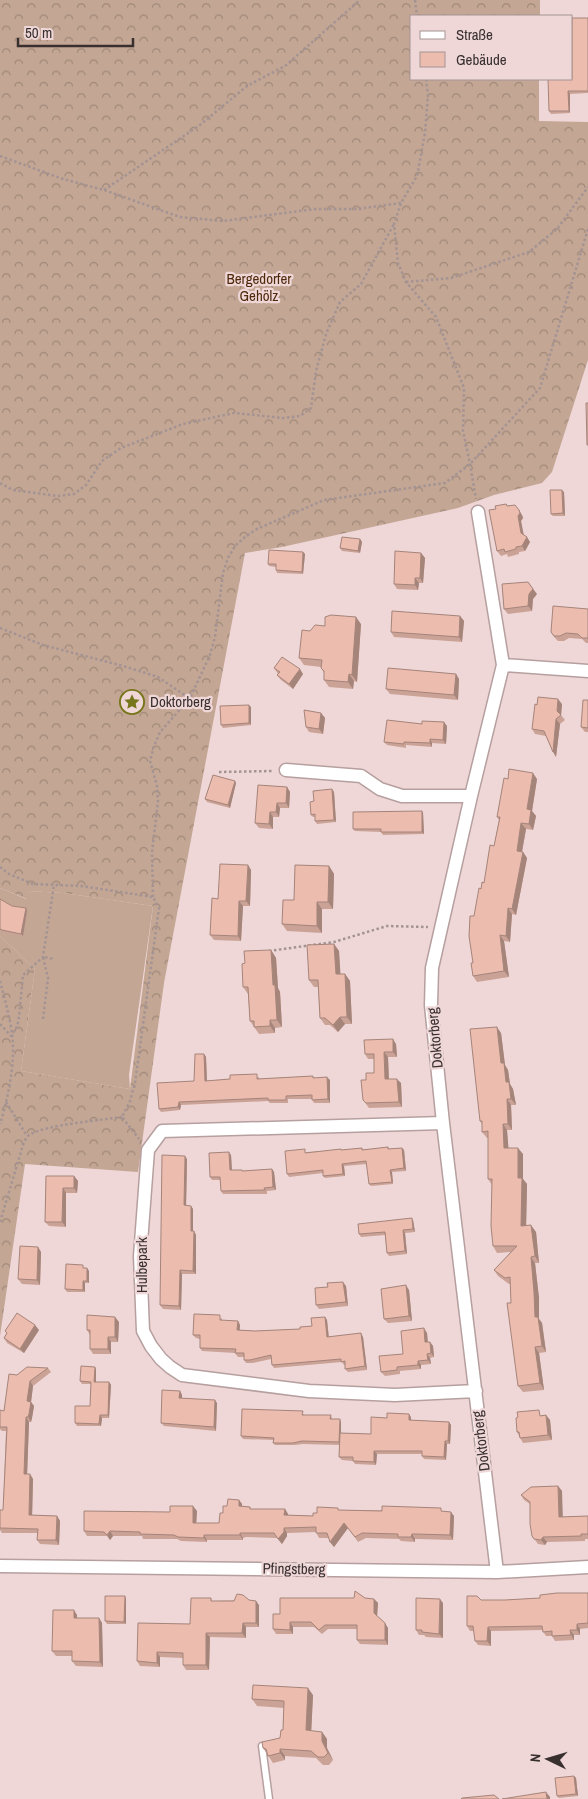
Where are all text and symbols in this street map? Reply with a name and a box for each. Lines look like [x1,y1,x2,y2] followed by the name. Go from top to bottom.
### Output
[18,15,132,47] scale bar
[410,15,573,80] legend
[25,22,52,43] text: 50 m
[456,24,493,45] text: Straße
[456,49,507,70] text: Gebäude
[227,268,291,306] park label: Bergedorfer Gehölz
[119,689,145,715] place icon: Doktorberg
[150,691,211,712] place label: Doktorberg
[421,1007,448,1069] street label: Doktorberg
[131,1236,152,1293] street label: Hulbepark
[466,1409,495,1473] street label: Doktorberg
[262,1557,326,1580] street label: Pfingstberg
[523,1734,573,1784] north arrow
[526,1753,544,1763] text: N

